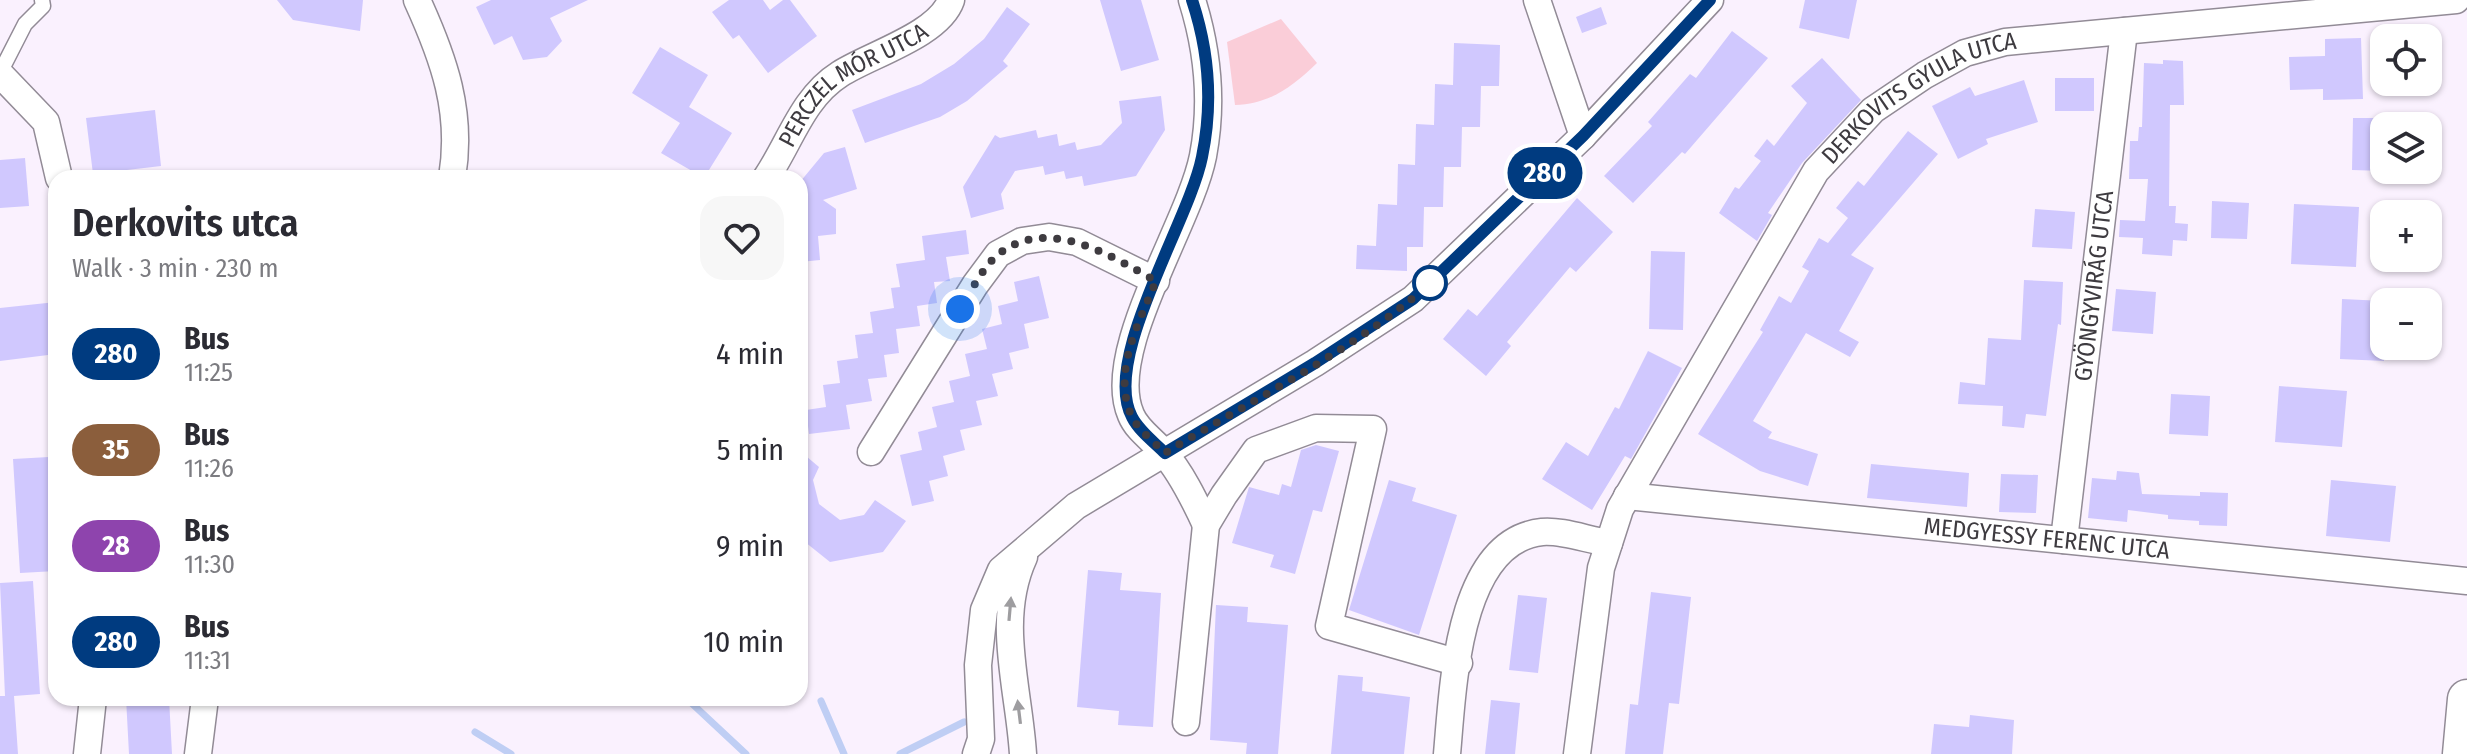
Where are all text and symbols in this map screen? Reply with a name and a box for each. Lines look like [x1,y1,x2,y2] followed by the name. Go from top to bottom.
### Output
[773,17,934,151] street label: PERCZEL MÓR UTCA
[2370,24,2442,360] map controls
[2370,24,2442,96] button: locate
[1816,27,2018,170] street label: DERKOVITS GYULA UTCA
[2370,112,2442,184] button: layers
[1499,147,1591,199] line badge: 280
[1523,156,1567,189] text: 280
[2069,188,2119,383] street label: GYÖNGYVIRÁG UTCA
[700,196,784,280] button: heart
[72,200,298,246] text: Derkovits utca
[2370,200,2442,272] button: +
[72,253,279,284] text: Walk · 3 min · 230 m
[1413,266,1447,300] unlabelled marker
[2370,288,2442,360] button: −
[940,289,980,329] your location
[184,321,229,357] text: Bus
[716,336,784,372] text: 4 min
[94,337,138,370] text: 280
[184,357,233,388] text: 11:25
[184,417,229,453] text: Bus
[717,432,784,468] text: 5 min
[103,433,130,466] text: 35
[184,453,234,484] text: 11:26
[1923,512,2171,565] street label: MEDGYESSY FERENC UTCA
[184,513,229,549] text: Bus
[716,528,784,564] text: 9 min
[102,529,130,562] text: 28
[184,549,235,580] text: 11:30
[1004,596,1017,621] one-way arrow
[184,609,229,645] text: Bus
[703,624,784,660] text: 10 min
[94,625,138,658] text: 280
[184,645,231,676] text: 11:31
[1013,699,1026,724] one-way arrow

